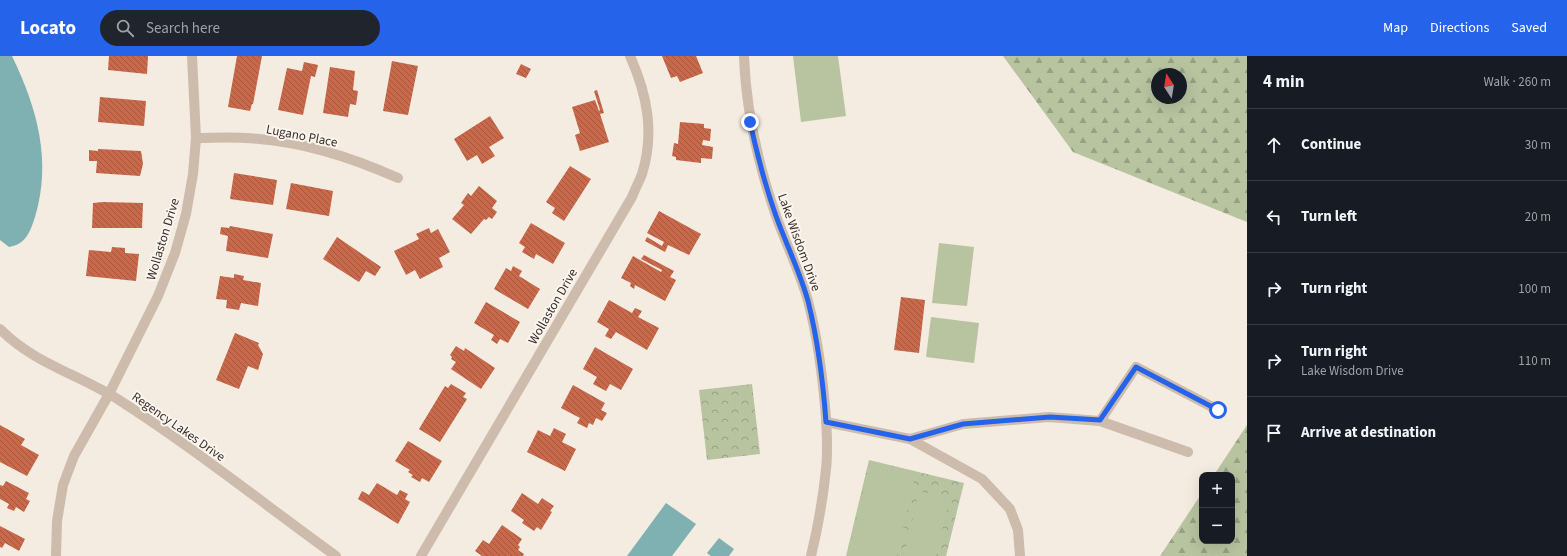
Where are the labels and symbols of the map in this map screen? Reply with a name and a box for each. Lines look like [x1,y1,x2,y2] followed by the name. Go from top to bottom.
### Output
[1151,68,1187,104] north arrow
[741,113,759,131] route end
[265,120,339,152] street label: Lugano Place
[773,191,825,294] street label: Lake Wisdom Drive
[142,196,184,282] street label: Wollaston Drive
[524,265,582,348] street label: Wollaston Drive
[128,388,229,466] street label: Regency Lakes Drive
[1209,401,1227,419] route start

